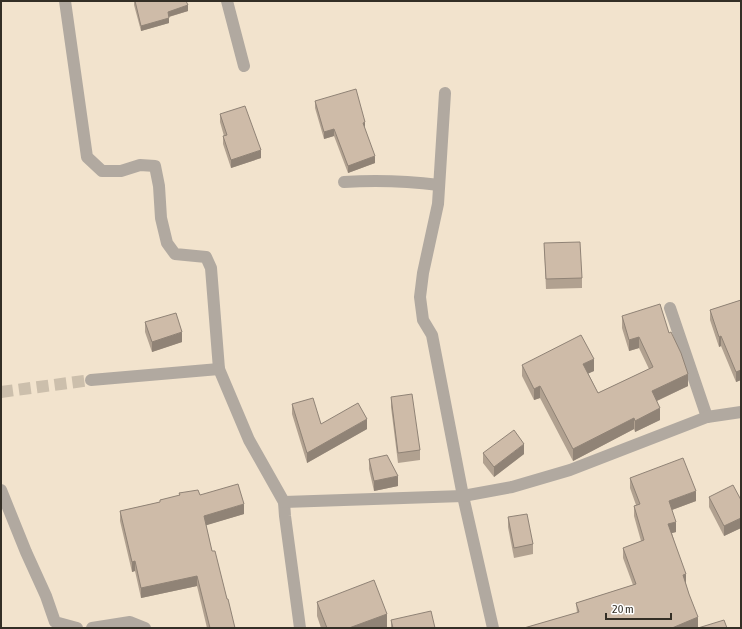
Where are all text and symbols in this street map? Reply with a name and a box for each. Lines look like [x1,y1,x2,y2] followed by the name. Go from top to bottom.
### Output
[606,595,671,621] scale bar
[612,602,634,616] text: 20 m

